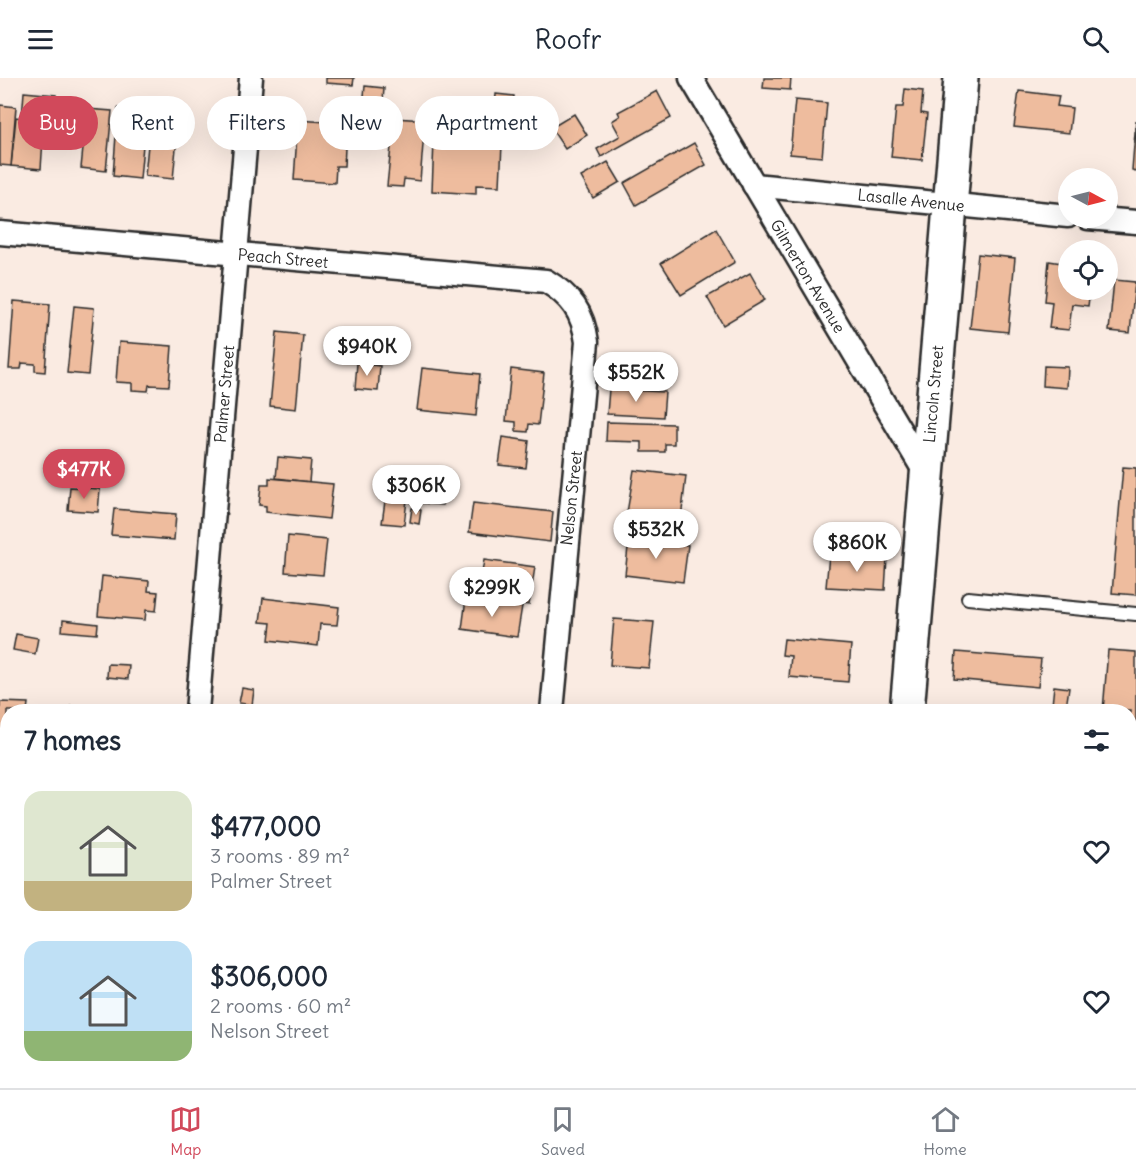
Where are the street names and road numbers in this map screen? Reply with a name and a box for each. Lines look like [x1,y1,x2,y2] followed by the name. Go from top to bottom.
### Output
[857,184,965,216] street label: Lasalle Avenue
[766,216,850,336] street label: Gilmerton Avenue
[237,244,330,272] street label: Peach Street
[210,344,238,444] street label: Palmer Street
[919,344,947,444] street label: Lincoln Street
[556,449,586,546] street label: Nelson Street

